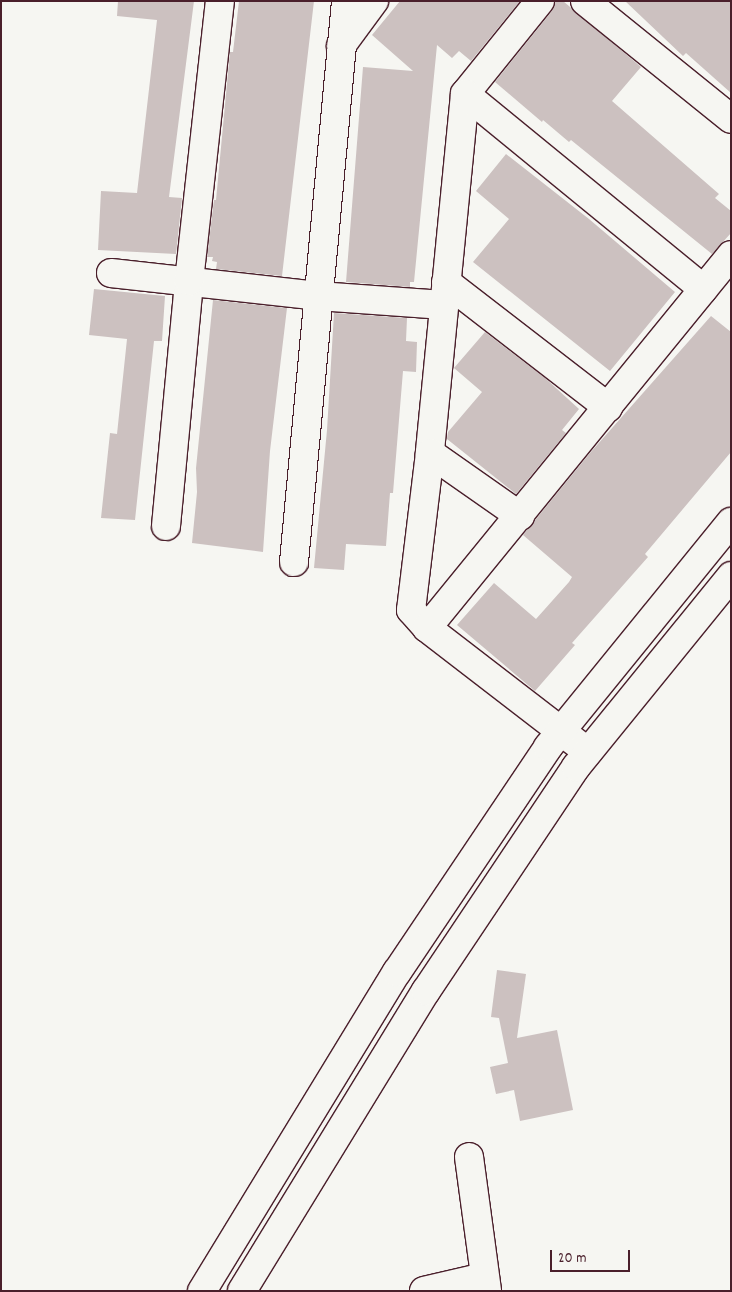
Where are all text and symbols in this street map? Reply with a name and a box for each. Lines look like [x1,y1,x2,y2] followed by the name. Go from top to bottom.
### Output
[552,1240,632,1272] scale bar
[558,1248,586,1270] text: 20 m

